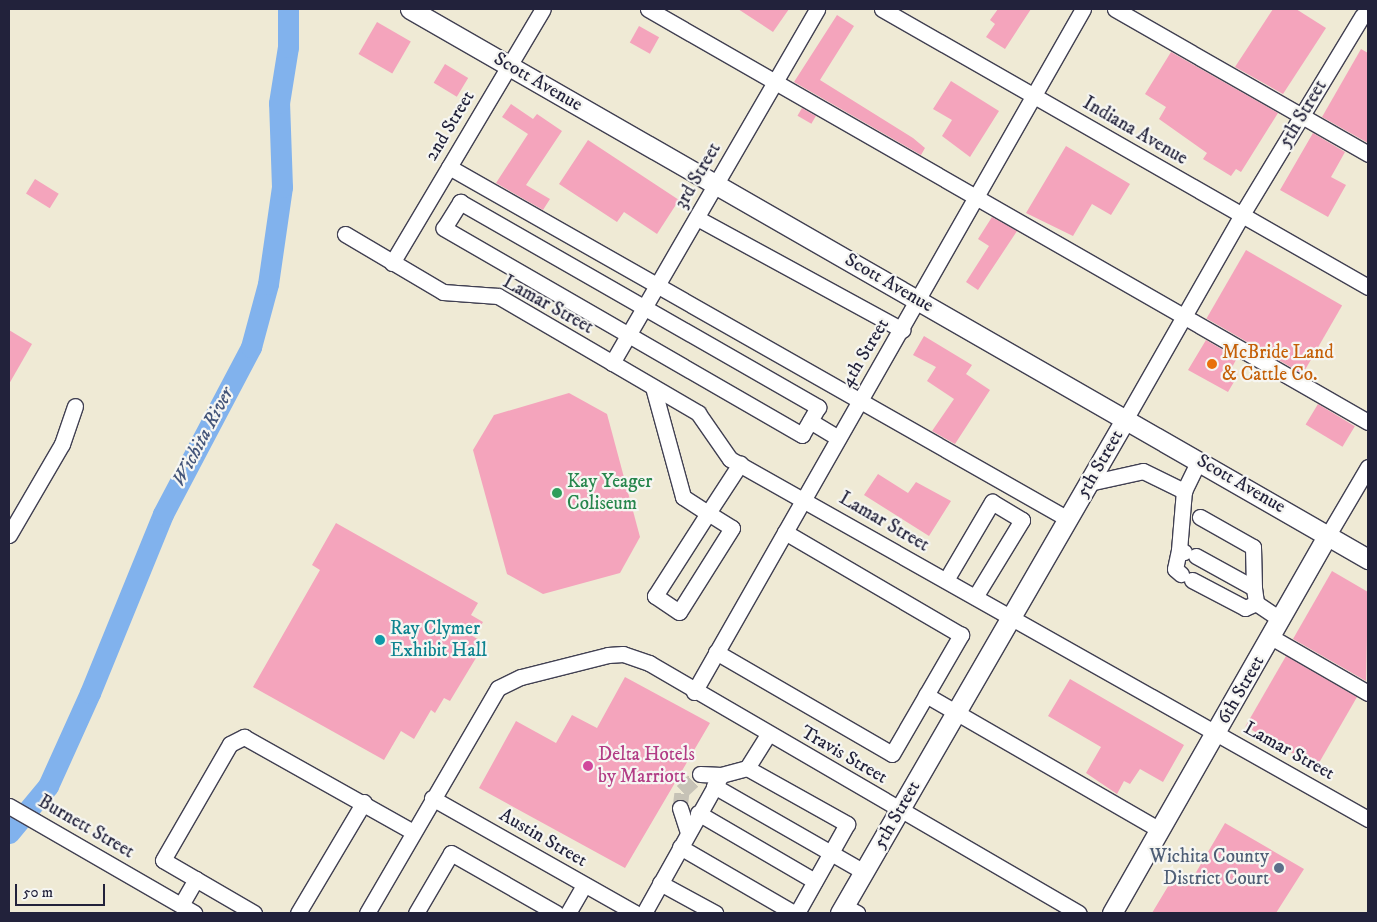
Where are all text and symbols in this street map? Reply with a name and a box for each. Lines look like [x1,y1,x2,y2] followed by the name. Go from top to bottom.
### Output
[490,48,586,116] street label: Scott Avenue
[1274,76,1332,152] street label: 5th Street
[420,87,480,165] street label: 2nd Street
[1079,92,1191,170] street label: Indiana Avenue
[670,139,726,213] street label: 3rd Street
[841,249,937,317] street label: Scott Avenue
[499,271,597,339] street label: Lamar Street
[836,315,894,391] street label: 4th Street
[1222,342,1334,386] place label: McBride Land & Cattle Co.
[1206,358,1218,370] marker: McBride Land & Cattle Co.
[167,383,239,491] water label: Wichita River
[1072,426,1128,502] street label: 5th Street
[1193,450,1289,518] street label: Scott Avenue
[567,471,652,515] place label: Kay Yeager Coliseum
[551,487,563,499] marker: Kay Yeager Coliseum
[835,487,933,557] street label: Lamar Street
[390,618,487,662] place label: Ray Clymer Exhibit Hall
[374,634,386,646] marker: Ray Clymer Exhibit Hall
[1212,652,1270,728] street label: 6th Street
[1240,717,1338,785] street label: Lamar Street
[797,721,891,789] street label: Travis Street
[598,744,695,788] place label: Delta Hotels by Marriott
[582,760,594,772] marker: Delta Hotels by Marriott
[869,777,925,853] street label: 5th Street
[34,790,138,864] street label: Burnett Street
[495,804,591,872] street label: Austin Street
[1150,846,1269,890] place label: Wichita County District Court
[1273,862,1285,874] marker: Wichita County District Court
[18,874,108,906] scale bar
[23,883,53,902] text: 50 m

